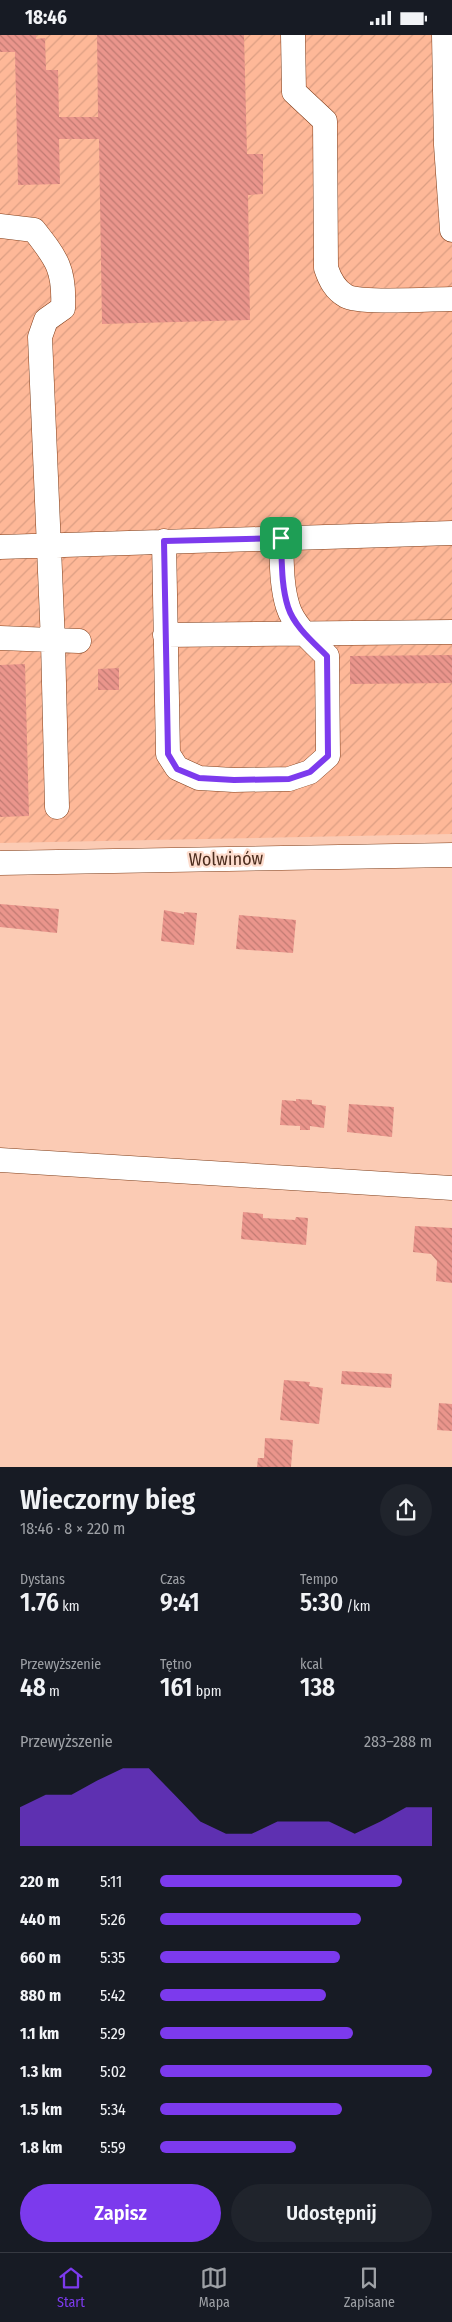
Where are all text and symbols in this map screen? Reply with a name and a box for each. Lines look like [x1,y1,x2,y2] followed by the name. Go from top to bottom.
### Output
[25,6,67,29] text: 18:46
[260,517,302,559] pin
[267,524,295,552] icon: arrive
[189,847,264,871] street label: Wolwinów
[20,1483,195,1516] text: Wieczorny bieg
[380,1484,432,1536] button: share
[20,1519,125,1538] text: 18:46 · 8 × 220 m
[20,1571,65,1588] text: Dystans
[160,1571,185,1588] text: Czas
[300,1571,338,1588] text: Tempo
[20,1588,59,1618] text: 1.76
[160,1588,200,1618] text: 9:41
[300,1588,343,1618] text: 5:30
[59,1598,80,1615] text: km
[343,1598,370,1615] text: /km
[20,1656,101,1673] text: Przewyższenie
[160,1656,192,1673] text: Tętno
[300,1656,323,1673] text: kcal
[20,1673,46,1703] text: 48
[160,1673,192,1703] text: 161
[300,1673,335,1703] text: 138
[46,1683,60,1700] text: m
[192,1683,221,1700] text: bpm
[20,1732,113,1751] text: Przewyższenie
[364,1732,432,1751] text: 283–288 m
[20,1872,59,1891] text: 220 m
[100,1872,122,1891] text: 5:11
[20,1910,61,1929] text: 440 m
[100,1910,126,1929] text: 5:26
[20,1948,61,1967] text: 660 m
[100,1948,125,1967] text: 5:35
[20,1986,61,2005] text: 880 m
[100,1986,125,2005] text: 5:42
[20,2024,59,2043] text: 1.1 km
[100,2024,125,2043] text: 5:29
[20,2062,62,2081] text: 1.3 km
[100,2062,126,2081] text: 5:02
[20,2100,62,2119] text: 1.5 km
[100,2100,126,2119] text: 5:34
[20,2138,63,2157] text: 1.8 km
[100,2138,126,2157] text: 5:59
[20,2184,221,2242] button: Zapisz
[231,2184,432,2242] button: Udostępnij
[57,2264,85,2311] tab: Start
[199,2264,230,2311] tab: Mapa
[344,2264,395,2311] tab: Zapisane

